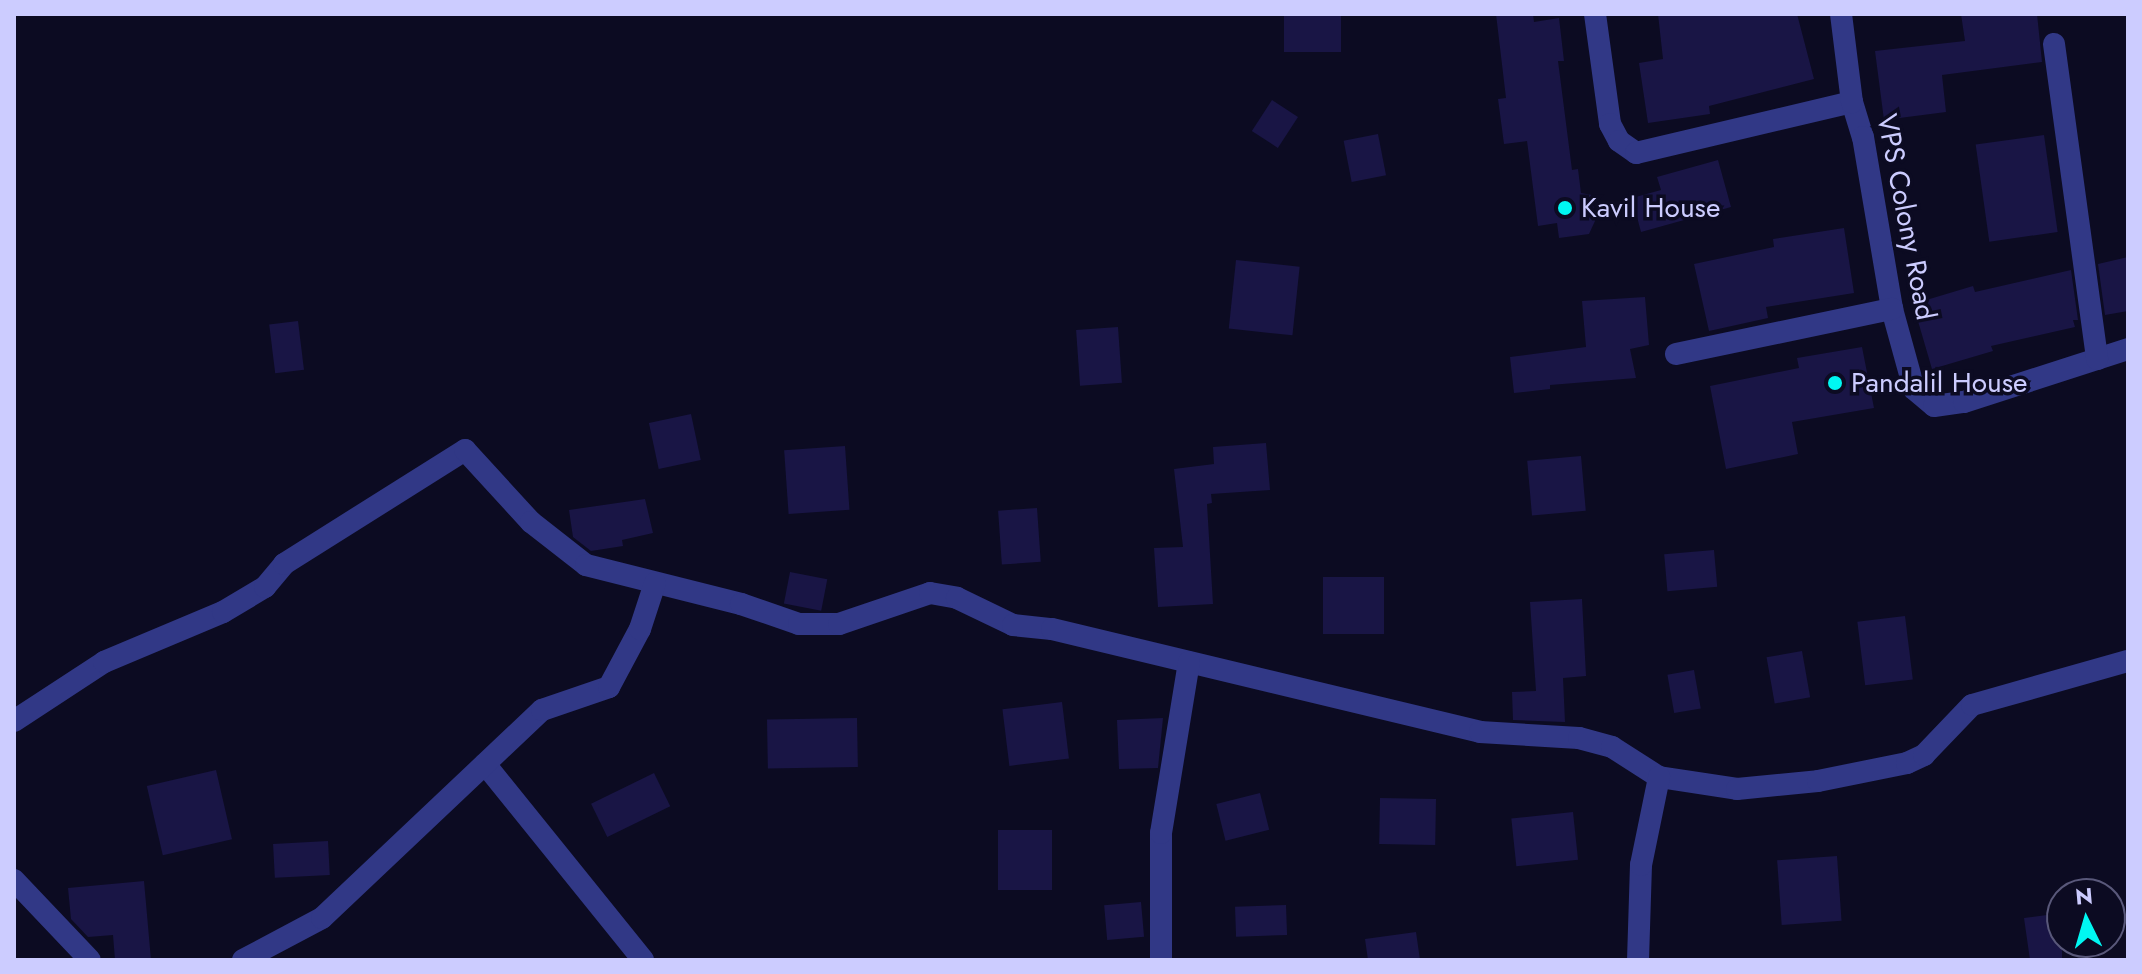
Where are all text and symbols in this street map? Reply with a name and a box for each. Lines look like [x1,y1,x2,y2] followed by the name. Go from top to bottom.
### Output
[1870,111,1942,323] street label: VPS Colony Road
[1581,191,1720,225] place label: Kavil House
[1556,199,1574,217] marker: Kavil House
[1851,366,2027,400] place label: Pandalil House
[1826,374,1844,392] marker: Pandalil House
[2046,878,2126,958] north arrow
[2074,879,2094,913] text: N

